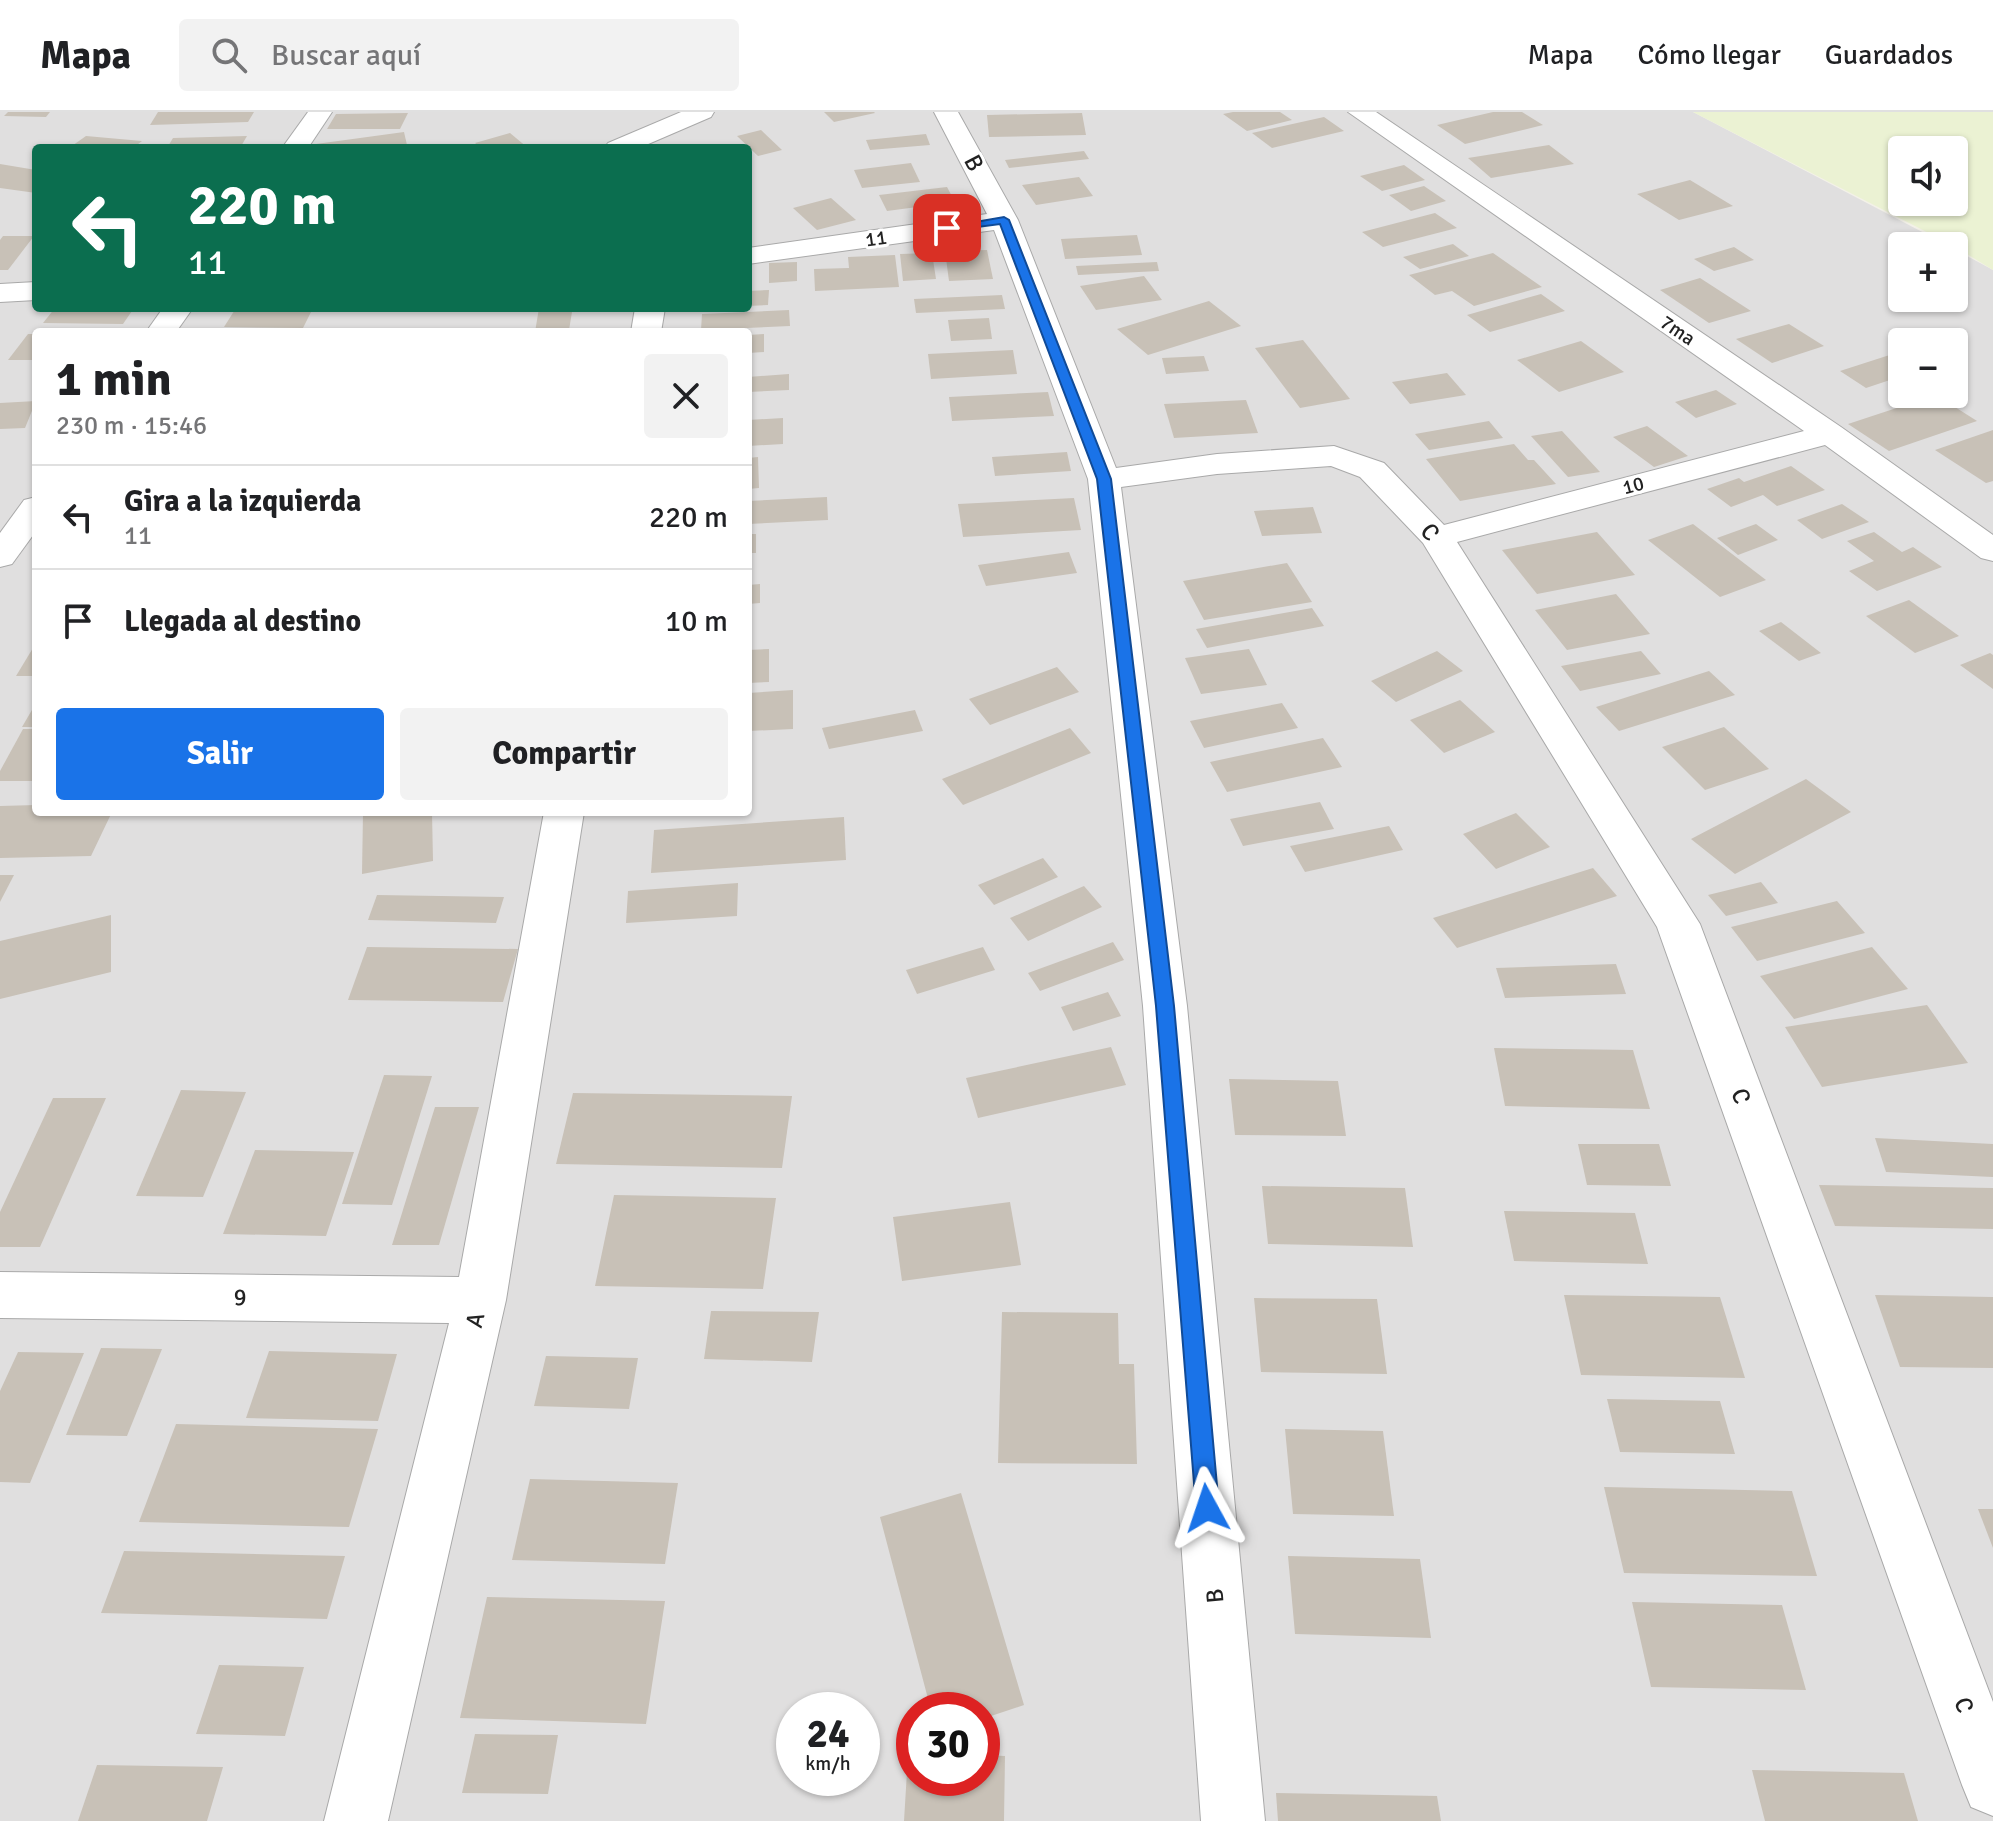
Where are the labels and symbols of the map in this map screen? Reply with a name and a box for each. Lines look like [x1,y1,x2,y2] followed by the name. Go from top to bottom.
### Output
[957,150,991,176] street label: B
[913,194,981,262] pin
[864,225,889,252] street label: 11
[1655,310,1700,351] street label: 7ma
[1619,471,1647,500] street label: 10
[1414,517,1446,547] street label: C
[1724,1084,1758,1108] street label: C
[233,1282,247,1312] street label: 9
[459,1309,491,1331] street label: A
[1165,1466,1249,1550] position arrow
[1199,1587,1231,1605] street label: B
[896,1692,1000,1796] speed limit sign: 30
[1947,1693,1981,1717] street label: C

